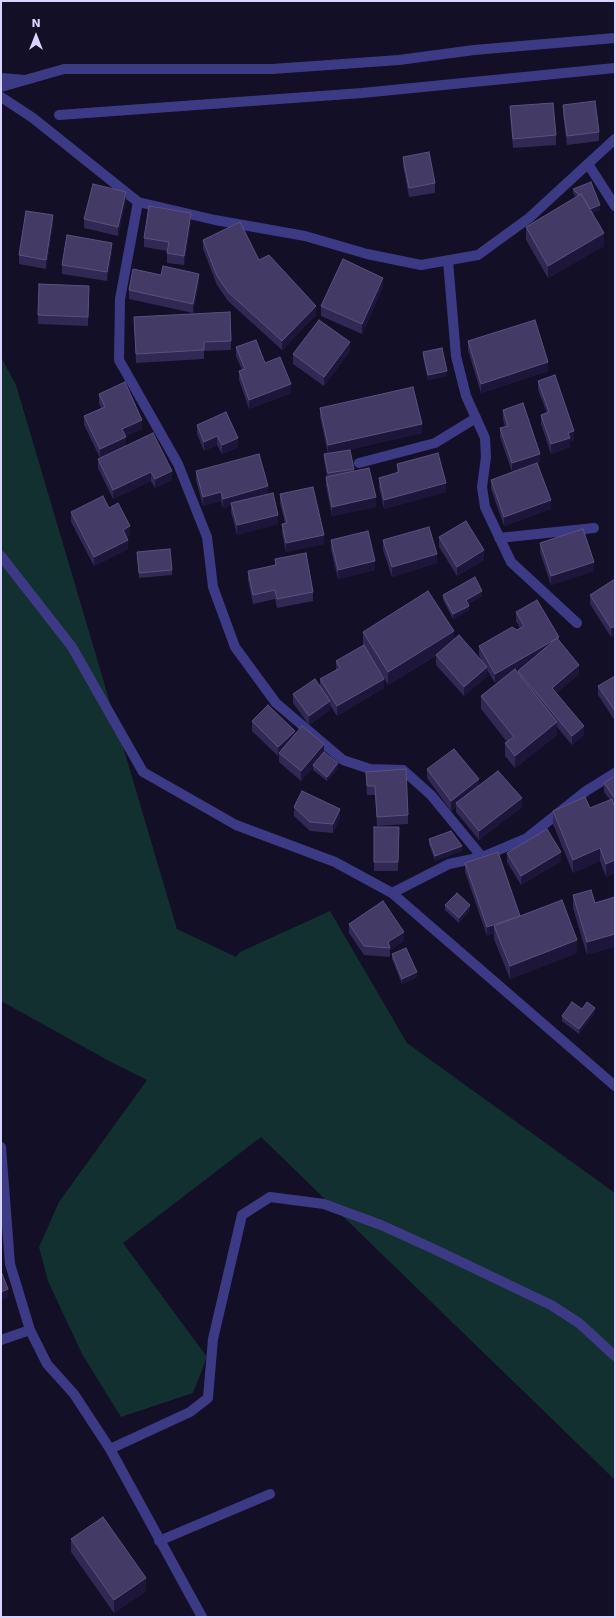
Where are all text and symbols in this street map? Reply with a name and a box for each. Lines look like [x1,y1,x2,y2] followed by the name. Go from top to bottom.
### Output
[16,16,56,56] north arrow
[31,17,41,30] text: N

